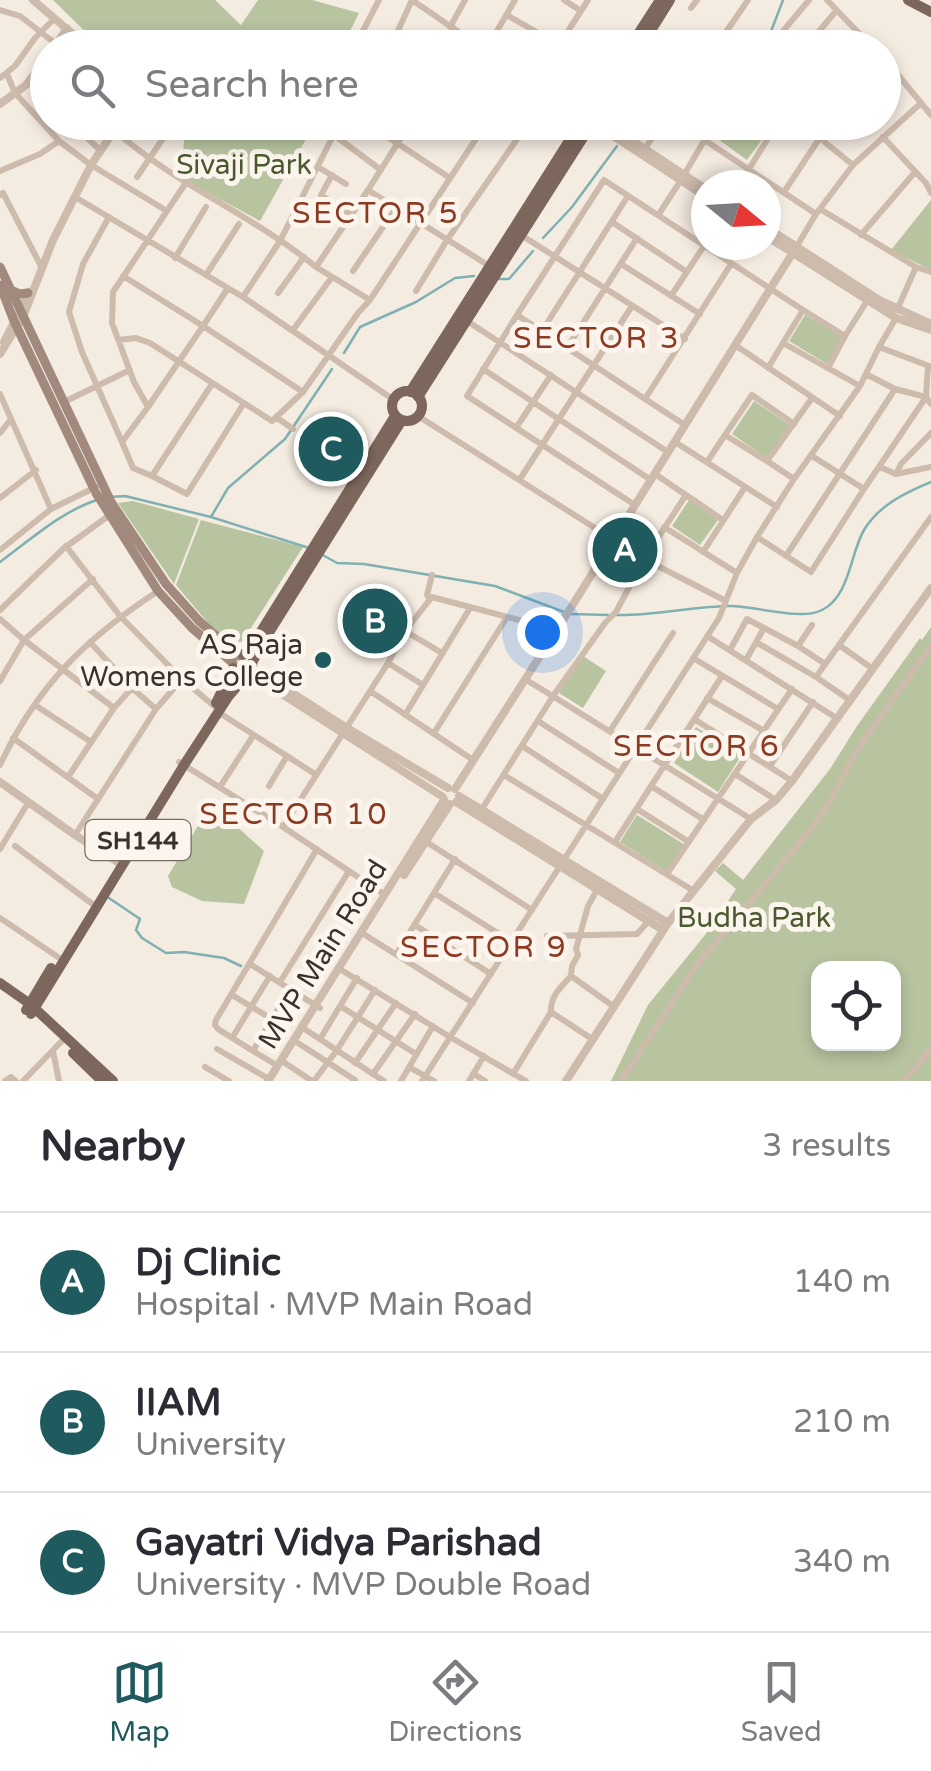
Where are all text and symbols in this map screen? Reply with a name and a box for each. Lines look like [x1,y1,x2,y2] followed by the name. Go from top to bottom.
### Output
[30,30,901,140] search box
[65,58,120,113] icon: search
[145,62,359,108] text: Search here
[176,148,312,182] park label: Sivaji Park
[691,170,781,260] north arrow
[292,195,460,232] district label: SECTOR 5
[513,320,681,357] district label: SECTOR 3
[298,412,364,486] pin: C
[592,512,658,588] pin: A
[342,584,408,658] pin: B
[517,607,568,658] your location
[80,628,303,694] place label: AS Raja Womens College
[312,649,334,671] marker: AS Raja Womens College
[613,728,781,765] district label: SECTOR 6
[199,796,389,833] district label: SECTOR 10
[86,820,190,860] road number: SH144
[251,853,395,1056] street label: MVP Main Road
[677,901,831,935] park label: Budha Park
[400,929,568,966] district label: SECTOR 9
[811,961,901,1051] map controls
[811,961,901,1051] button: locate
[40,1121,185,1172] text: Nearby
[762,1127,891,1165] text: 3 results
[135,1240,281,1286] text: Dj Clinic
[61,1263,84,1301] text: A
[793,1263,891,1301] text: 140 m
[135,1286,533,1324] text: Hospital · MVP Main Road
[135,1380,222,1426] text: IIAM
[61,1403,84,1441] text: B
[793,1403,891,1441] text: 210 m
[135,1426,286,1464] text: University
[135,1520,542,1566] text: Gayatri Vidya Parishad
[61,1543,84,1581] text: C
[793,1543,891,1581] text: 340 m
[135,1566,591,1604] text: University · MVP Double Road
[109,1655,170,1749] tab: Map
[388,1655,522,1749] tab: Directions
[741,1655,822,1749] tab: Saved

